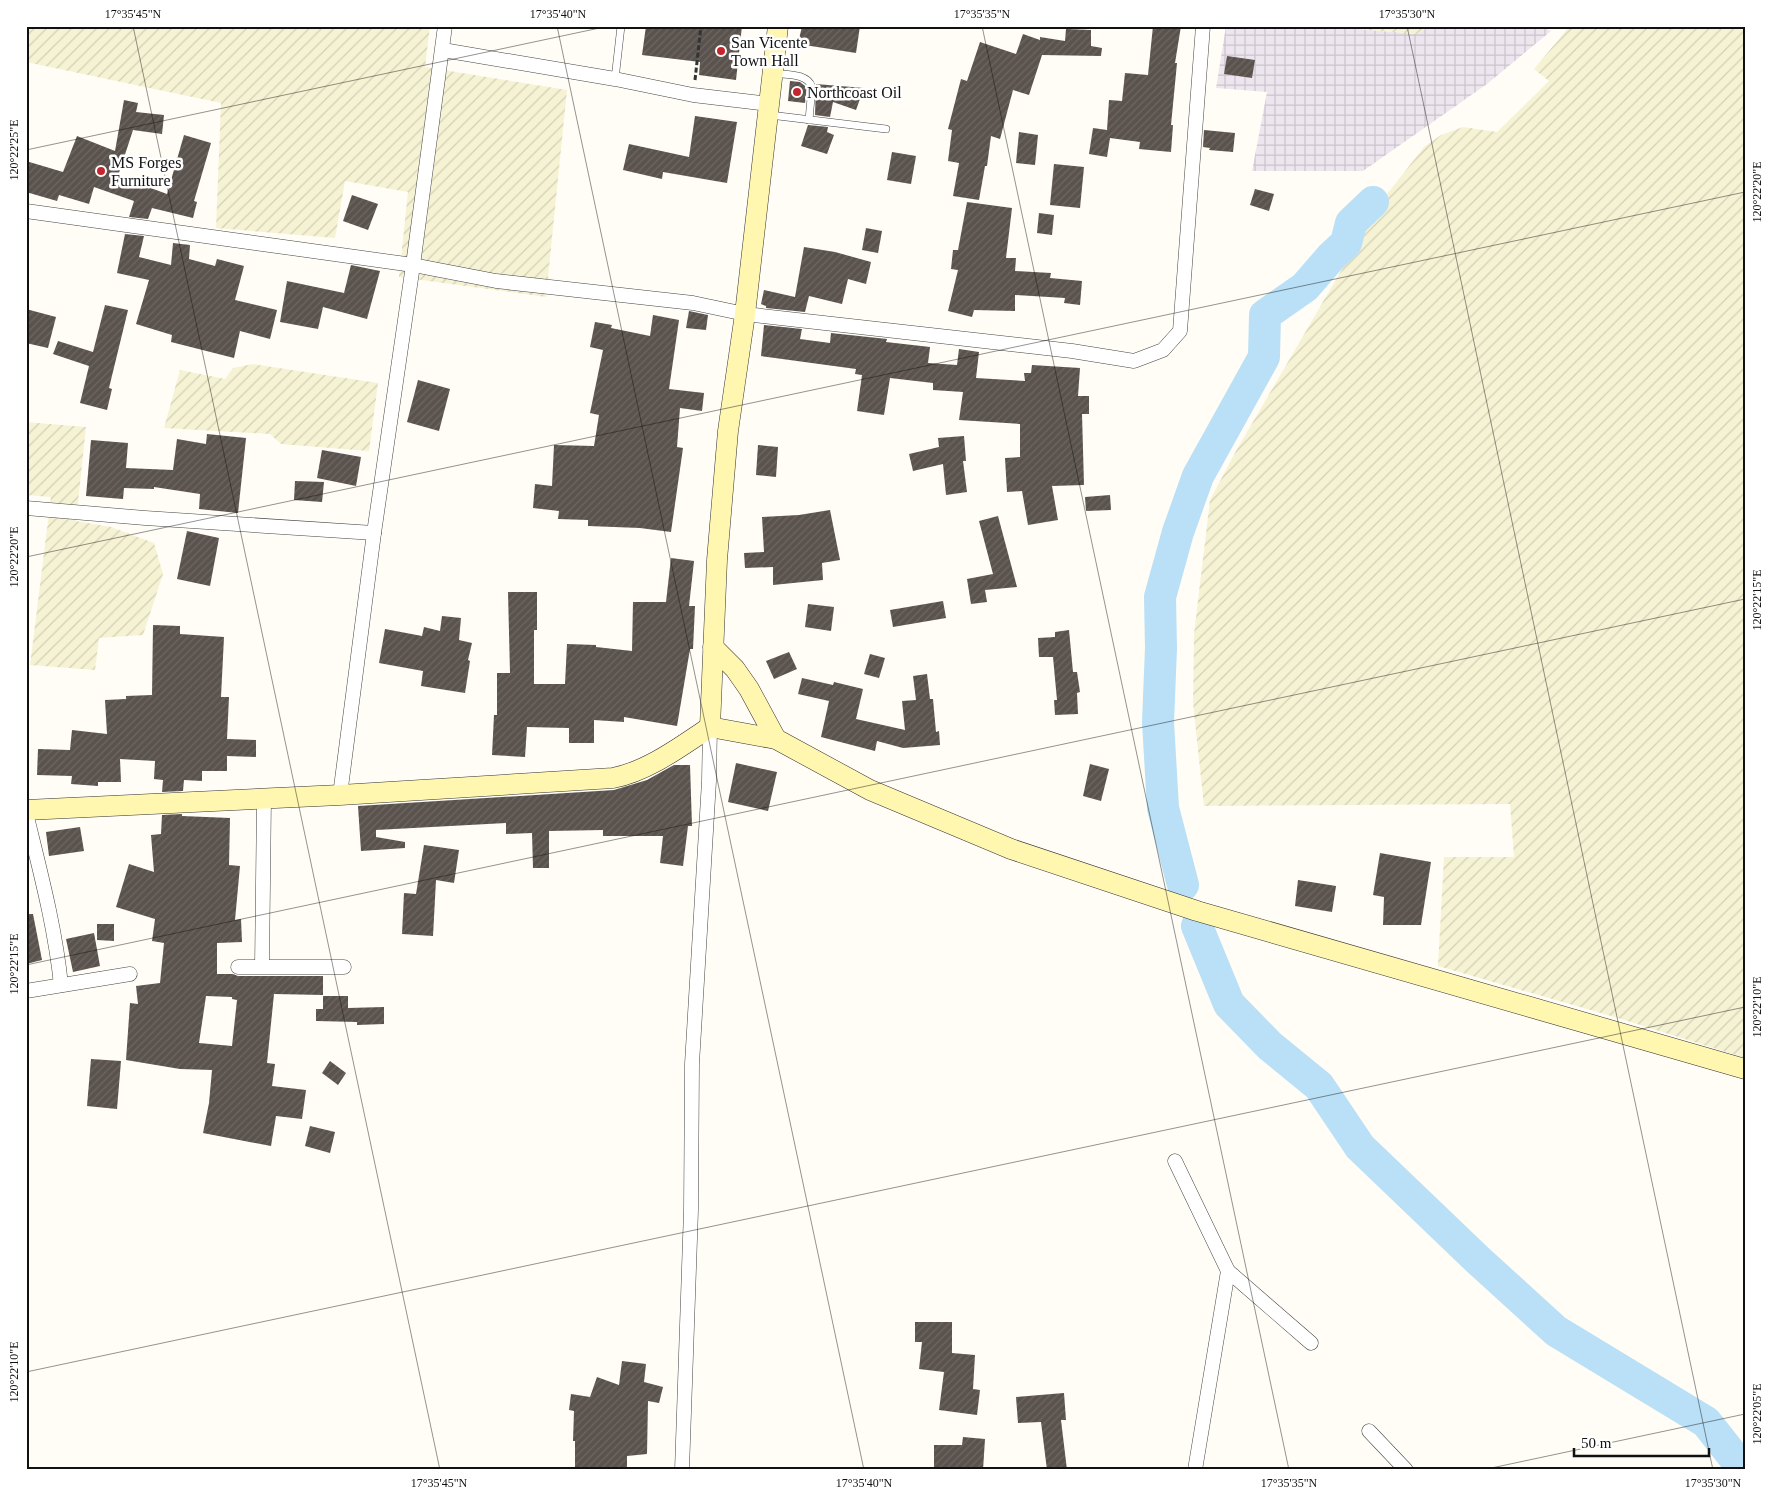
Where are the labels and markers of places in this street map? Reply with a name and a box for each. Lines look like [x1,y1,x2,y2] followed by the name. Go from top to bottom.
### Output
[731,34,808,69] place label: San Vicente Town Hall
[715,45,727,57] marker: San Vicente Town Hall
[807,84,902,101] place label: Northcoast Oil
[791,86,803,98] marker: Northcoast Oil
[111,154,181,189] place label: MS Forges Furniture
[95,165,107,177] marker: MS Forges Furniture

